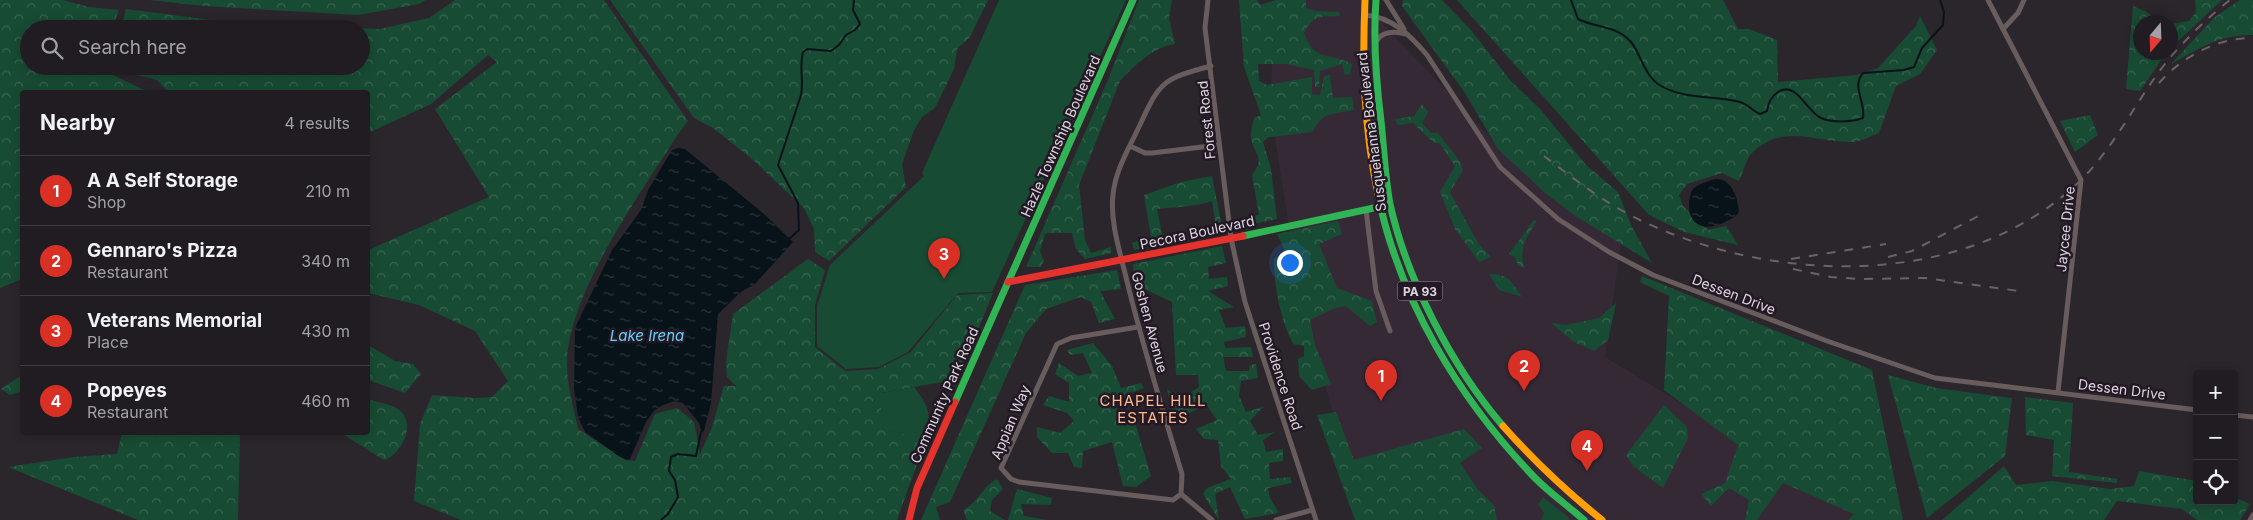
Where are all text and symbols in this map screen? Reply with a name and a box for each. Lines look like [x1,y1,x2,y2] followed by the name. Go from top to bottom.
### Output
[2133,15,2178,60] north arrow
[20,20,370,75] search box
[38,34,66,62] icon: search
[78,36,187,59] text: Search here
[1353,51,1389,213] street label: Susquehanna Boulevard
[1017,52,1103,220] street label: Hazle Township Boulevard
[1193,80,1219,160] street label: Forest Road
[40,110,115,135] text: Nearby
[285,113,350,133] text: 4 results
[87,169,238,192] text: A A Self Storage
[53,181,59,201] text: 1
[305,181,350,201] text: 210 m
[2052,185,2078,273] street label: Jaycee Drive
[87,192,126,212] text: Shop
[1138,212,1256,252] street label: Pecora Boulevard
[928,238,960,279] pin: 3
[87,239,238,262] text: Gennaro's Pizza
[1277,250,1303,276] your location
[51,251,61,271] text: 2
[301,251,350,271] text: 340 m
[87,262,168,282] text: Restaurant
[1128,270,1172,374] street label: Goshen Avenue
[1690,270,1778,318] street label: Dessen Drive
[1398,282,1442,300] road number: PA 93
[87,309,262,332] text: Veterans Memorial
[1256,320,1306,432] street label: Providence Road
[51,321,61,341] text: 3
[301,321,350,341] text: 430 m
[906,324,982,466] street label: Community Park Road
[610,326,684,345] water label: Lake Irena
[87,332,129,352] text: Place
[1508,350,1540,391] pin: 2
[1365,360,1397,401] pin: 1
[2193,370,2238,505] map controls
[2193,370,2238,415] button: +
[2077,375,2167,403] street label: Dessen Drive
[87,379,167,402] text: Popeyes
[987,382,1033,462] street label: Appian Way
[51,391,61,411] text: 4
[301,391,350,411] text: 460 m
[1100,391,1206,427] district label: CHAPEL HILL ESTATES
[87,402,168,422] text: Restaurant
[2193,415,2238,460] button: −
[1571,430,1603,471] pin: 4
[2193,460,2238,505] button: locate

